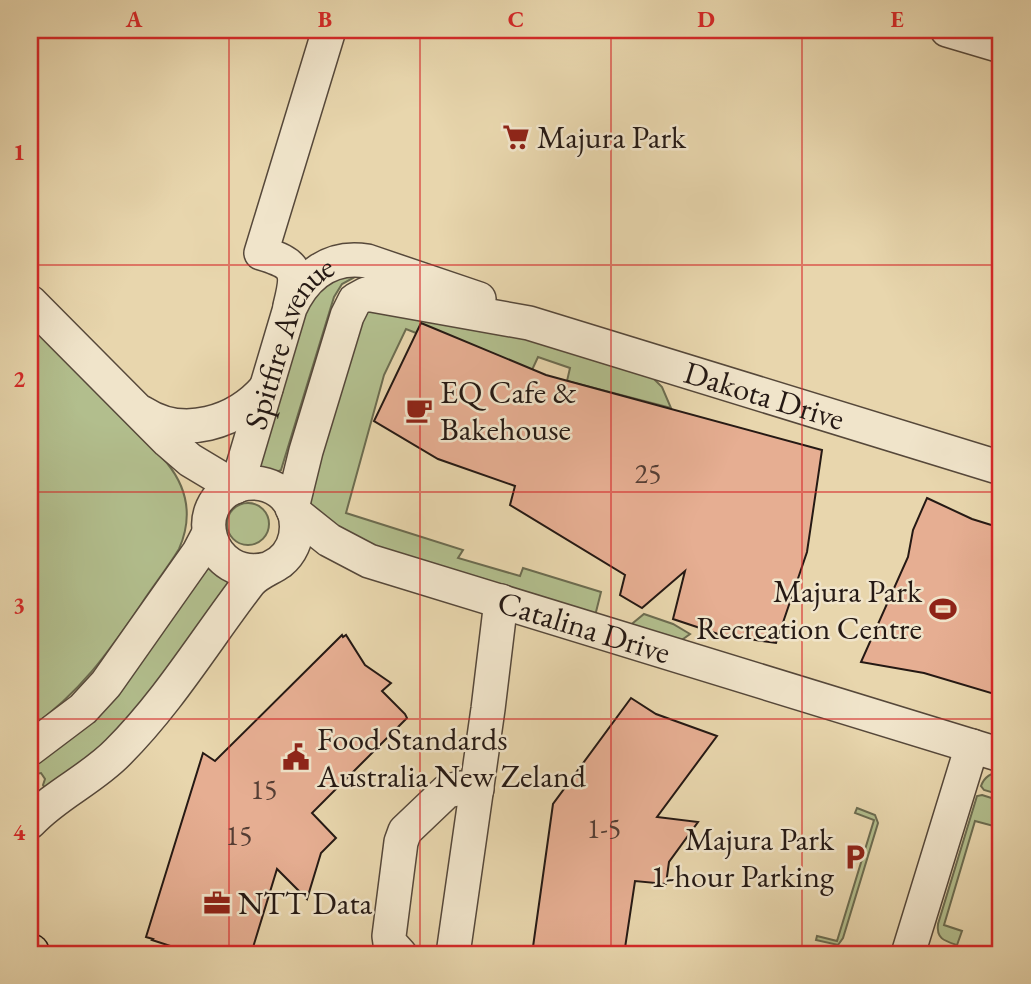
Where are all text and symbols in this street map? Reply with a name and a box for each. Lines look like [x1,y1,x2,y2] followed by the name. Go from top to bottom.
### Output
[125,4,143,34] text: A
[318,4,332,34] text: B
[508,4,524,34] text: C
[697,4,715,34] text: D
[890,4,904,34] text: E
[537,116,687,158] place label: Majura Park
[501,122,531,152] supermarket icon: Majura Park
[13,137,25,167] text: 1
[234,245,341,434] street label: Spitfire Avenue
[679,351,850,440] street label: Dakota Drive
[13,364,25,394] text: 2
[440,371,577,450] place label: EQ Cafe & Bakehouse
[404,395,434,425] cafe icon: EQ Cafe & Bakehouse
[635,455,661,491] house number: 25
[696,570,923,649] place label: Majura Park Recreation Centre
[493,581,676,673] street label: Catalina Drive
[13,590,25,620] text: 3
[928,594,958,624] sports icon: Majura Park Recreation Centre
[316,718,587,797] place label: Food Standards Australia New Zeland
[281,742,311,772] public building icon: Food Standards Australia New Zeland
[251,771,277,807] house number: 15
[587,810,621,846] house number: 1-5
[13,817,26,847] text: 4
[226,817,252,853] house number: 15
[650,818,835,897] place label: Majura Park 1-hour Parking
[840,842,870,872] parking icon: Majura Park 1-hour Parking
[238,882,373,924] place label: NTT Data
[202,888,232,918] office icon: NTT Data

